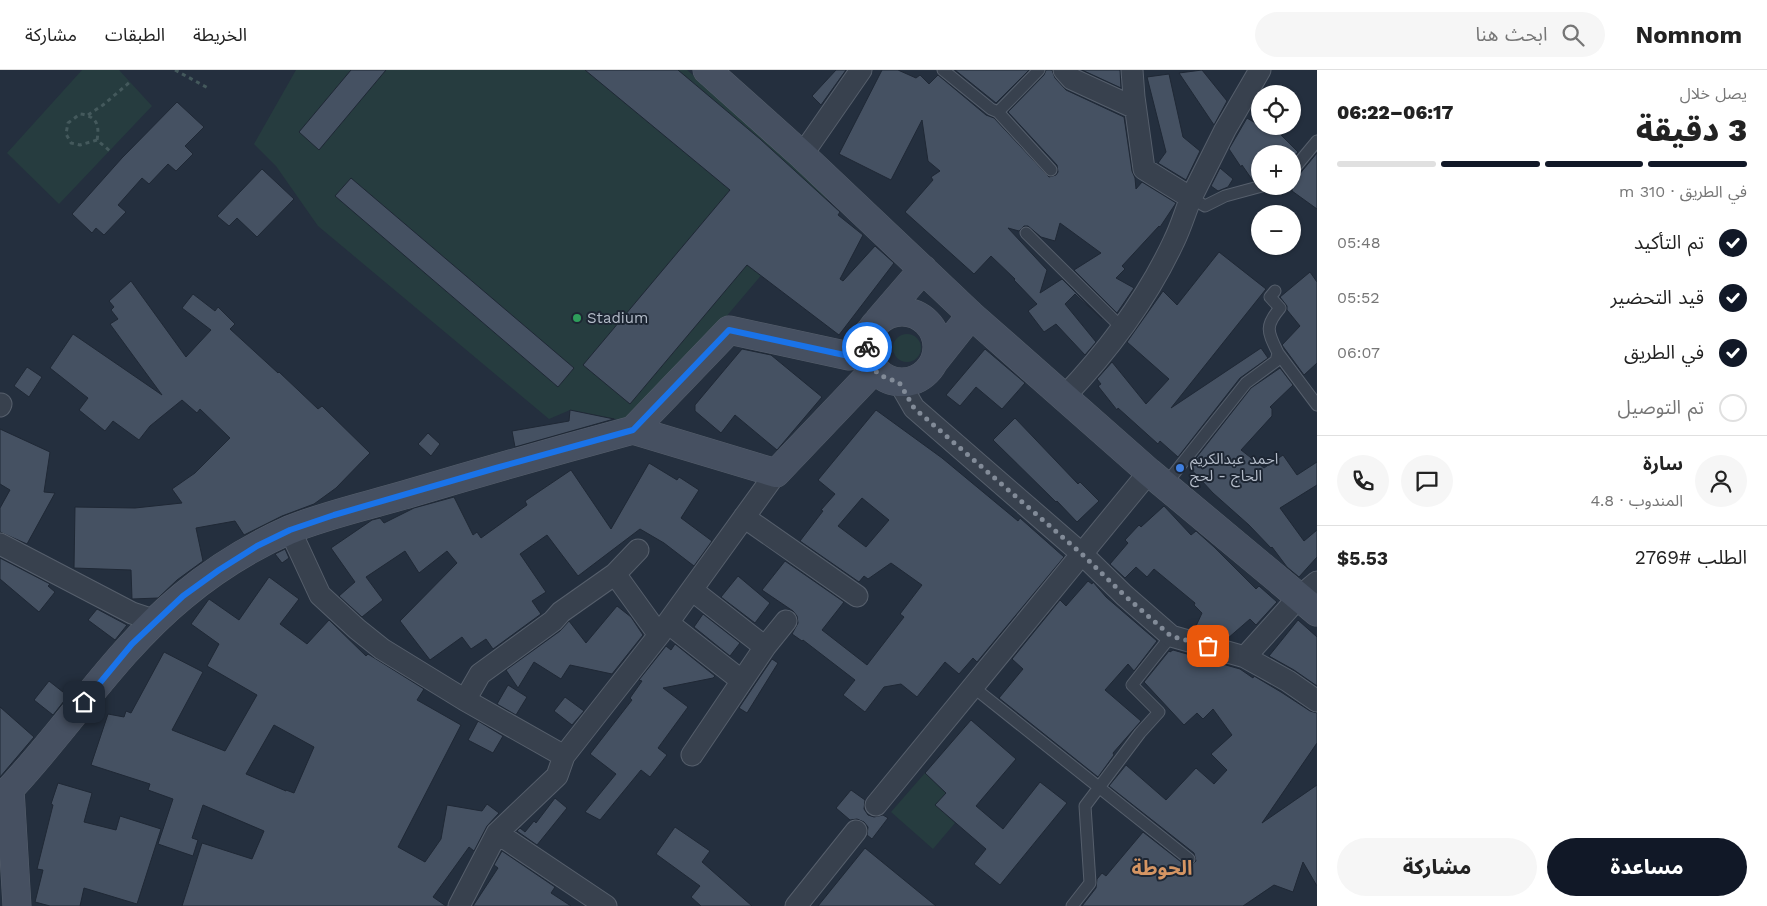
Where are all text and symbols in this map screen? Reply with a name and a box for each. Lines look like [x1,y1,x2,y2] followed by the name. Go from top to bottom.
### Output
[1255,12,1605,57] search box
[1559,21,1587,49] icon: search
[1635,21,1742,49] text: Nomnom
[1476,23,1547,46] text: ابحث هنا
[25,24,77,45] text: مشاركة
[105,24,165,45] text: الطبقات
[193,24,247,45] text: الخريطة
[1680,84,1747,103] text: يصل خلال
[1251,85,1301,255] map controls
[1251,85,1301,135] button: locate
[1337,101,1453,124] text: 06:17–06:22
[1636,111,1747,149] text: 3 دقيقة
[1251,145,1301,195] button: +
[1619,182,1747,201] text: في الطريق · 310 m
[1251,205,1301,255] button: −
[1719,229,1747,257] icon: check
[1634,231,1704,254] text: تم التأكيد
[1337,233,1381,252] text: 05:48
[1719,284,1747,312] icon: check
[1611,286,1704,309] text: قيد التحضير
[1337,288,1380,307] text: 05:52
[587,309,648,327] place label: Stadium
[571,312,583,324] marker: Stadium
[842,322,892,372] courier
[853,333,881,361] icon: bike
[1719,339,1747,367] icon: check
[1624,341,1704,364] text: في الطريق
[1337,343,1380,362] text: 06:07
[1618,396,1704,419] text: تم التوصيل
[1190,450,1278,488] place label: احمد عبدالكريم الحاج - لحج
[1643,452,1683,475] text: سارة
[1337,455,1389,507] button: phone
[1401,455,1453,507] button: chat
[1695,455,1747,507] button: person
[1174,462,1186,474] marker: احمد عبدالكريم الحاج - لحج
[1590,491,1683,510] text: المندوب · 4.8
[1635,546,1747,569] text: الطلب #2769
[1337,547,1388,570] text: $5.53
[1187,625,1229,667] pin
[1194,632,1222,660] icon: bag
[63,681,105,723] pin
[70,688,98,716] icon: home
[1337,838,1537,896] button: مشاركة
[1547,838,1747,896] button: مساعدة
[1132,856,1192,880] district label: الحوطة

